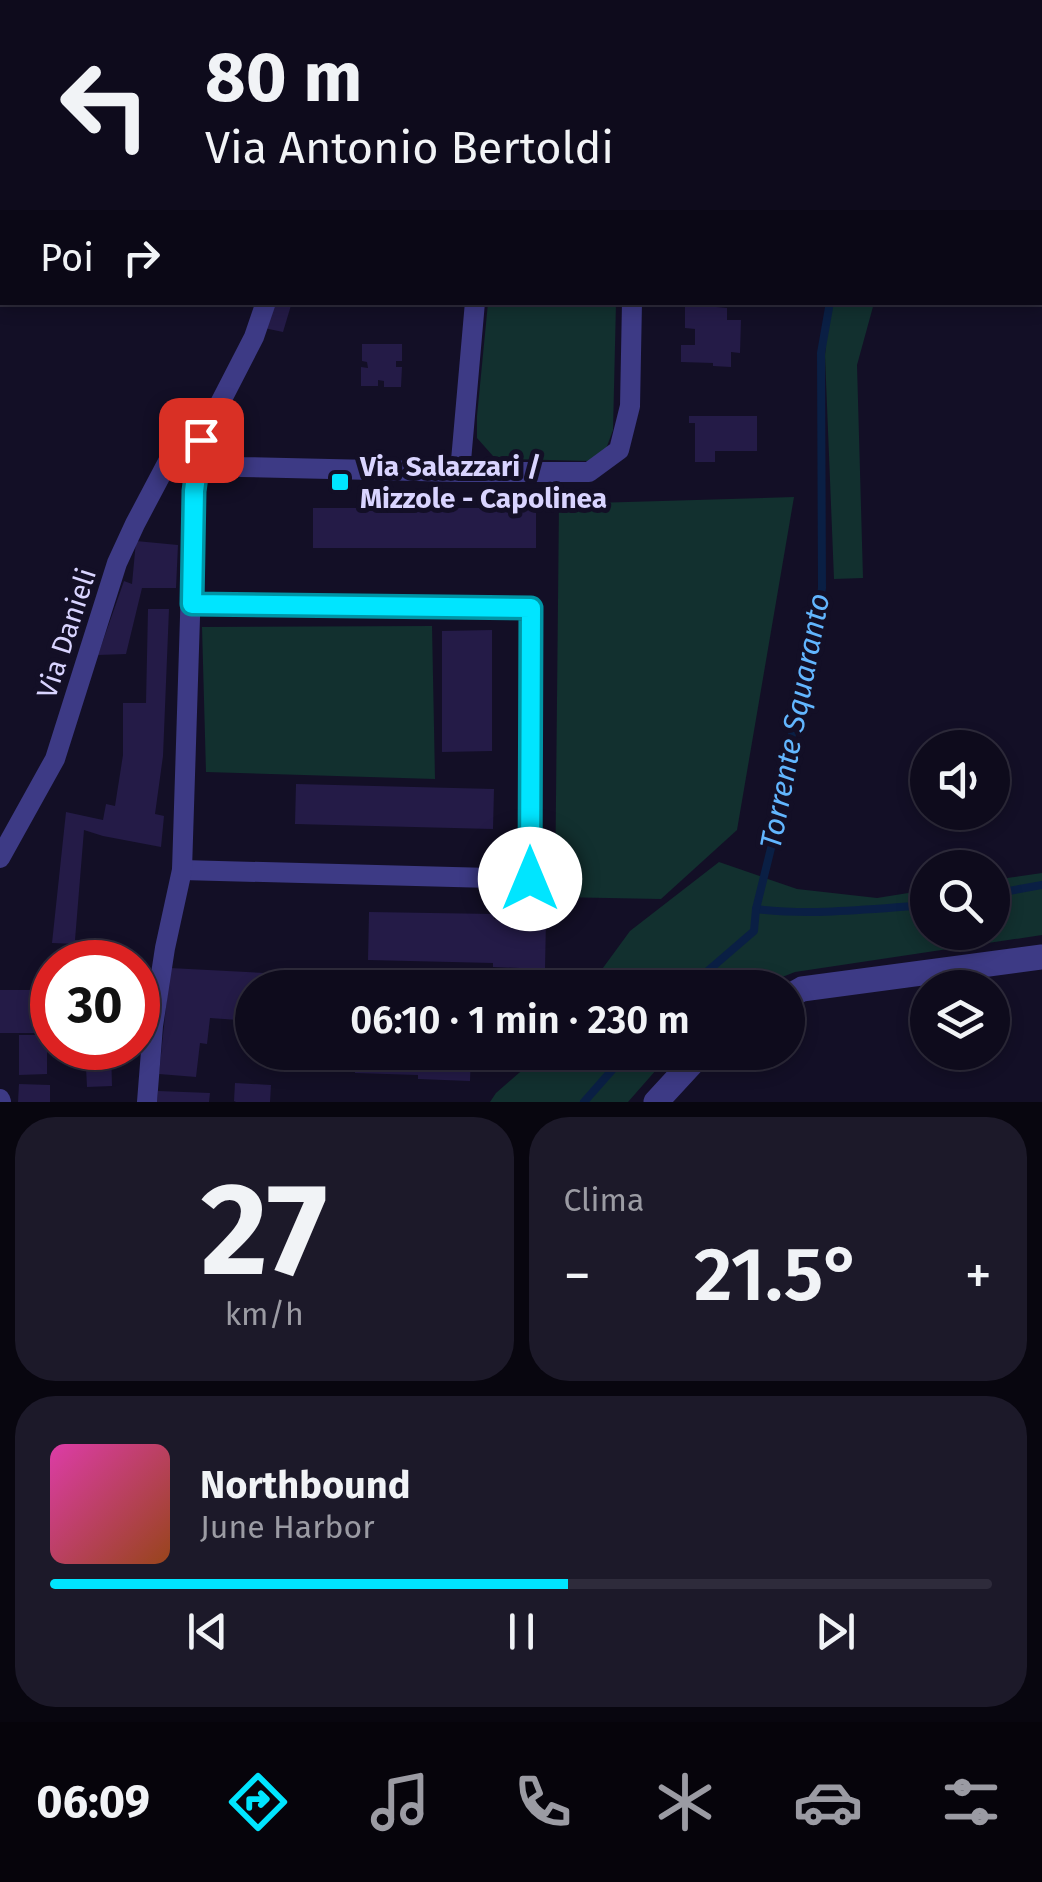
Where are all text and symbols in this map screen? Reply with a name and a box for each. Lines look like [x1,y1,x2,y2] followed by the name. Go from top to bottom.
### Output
[205,36,362,120] text: 80 m
[40,40,170,170] icon: left
[205,121,614,175] text: Via Antonio Bertoldi
[114,230,169,285] icon: right
[40,235,94,281] text: Poi
[159,398,244,483] pin
[174,413,229,468] icon: arrive
[359,450,607,515] place label: Via Salazzari / Mizzole - Capolinea
[329,471,351,493] marker: Via Salazzari / Mizzole - Capolinea
[30,564,103,702] street label: Via Danieli
[753,590,837,852] water label: Torrente Squaranto
[910,730,1010,1070] map controls
[910,730,1010,830] button: sound
[478,827,582,931] position arrow
[910,850,1010,950] button: search
[30,940,160,1070] speed limit sign: 30
[910,970,1010,1070] button: layers
[350,997,690,1043] text: 06:10 · 1 min · 230 m
[201,1152,328,1308] text: 27
[564,1181,644,1219] text: Clima
[694,1230,862,1320] text: 21.5°
[564,1243,591,1309] text: −
[965,1243,992,1309] text: +
[225,1295,304,1333] text: km/h
[200,1462,411,1508] text: Northbound
[200,1508,375,1546] text: June Harbor
[180,1604,235,1659] icon: previous
[494,1604,549,1659] icon: pause
[808,1604,863,1659] icon: next
[223,1767,293,1837] icon: directions
[365,1767,435,1837] icon: music
[508,1767,578,1837] icon: phone
[650,1767,720,1837] icon: climate
[793,1767,863,1837] icon: car
[936,1767,1006,1837] icon: filters
[36,1775,150,1829] text: 06:09

